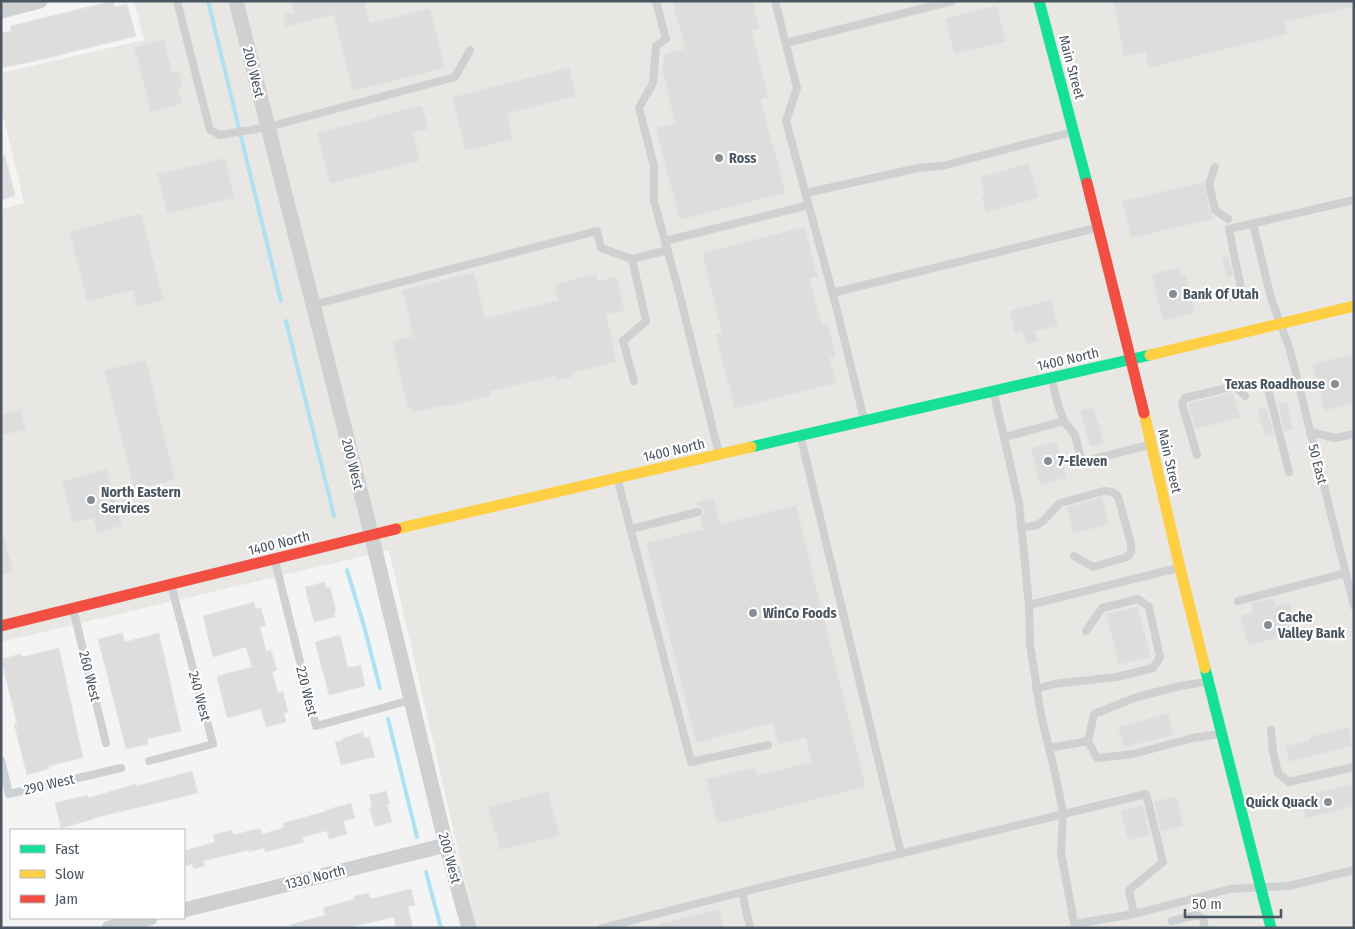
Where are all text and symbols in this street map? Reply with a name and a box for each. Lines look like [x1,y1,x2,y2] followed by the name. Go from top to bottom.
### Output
[1055,33,1088,101] street label: Main Street
[239,45,268,100] street label: 200 West
[729,150,756,167] place label: Ross
[713,152,725,164] marker: Ross
[1183,286,1259,303] place label: Bank Of Utah
[1167,288,1179,300] marker: Bank Of Utah
[1036,344,1101,375] street label: 1400 North
[1225,376,1325,393] place label: Texas Roadhouse
[1329,378,1341,390] marker: Texas Roadhouse
[1154,427,1185,495] street label: Main Street
[642,435,707,466] street label: 1400 North
[338,437,367,492] street label: 200 West
[1304,442,1331,486] street label: 50 East
[1058,453,1107,470] place label: 7-Eleven
[1042,455,1054,467] marker: 7-Eleven
[101,484,181,517] place label: North Eastern Services
[85,494,97,506] marker: North Eastern Services
[247,528,312,559] street label: 1400 North
[763,605,837,622] place label: WinCo Foods
[747,607,759,619] marker: WinCo Foods
[1277,609,1346,642] place label: Cache Valley Bank
[1262,619,1274,631] marker: Cache Valley Bank
[75,649,104,704] street label: 260 West
[292,664,321,718] street label: 220 West
[185,669,214,723] street label: 240 West
[22,770,76,799] street label: 290 West
[1246,794,1319,811] place label: Quick Quack
[1322,796,1334,808] marker: Quick Quack
[10,829,185,919] legend
[435,831,465,886] street label: 200 West
[55,840,79,858] text: Fast
[283,862,347,893] street label: 1330 North
[55,865,84,883] text: Slow
[1185,886,1281,918] scale bar
[55,890,78,908] text: Jam
[1192,895,1222,913] text: 50 m

